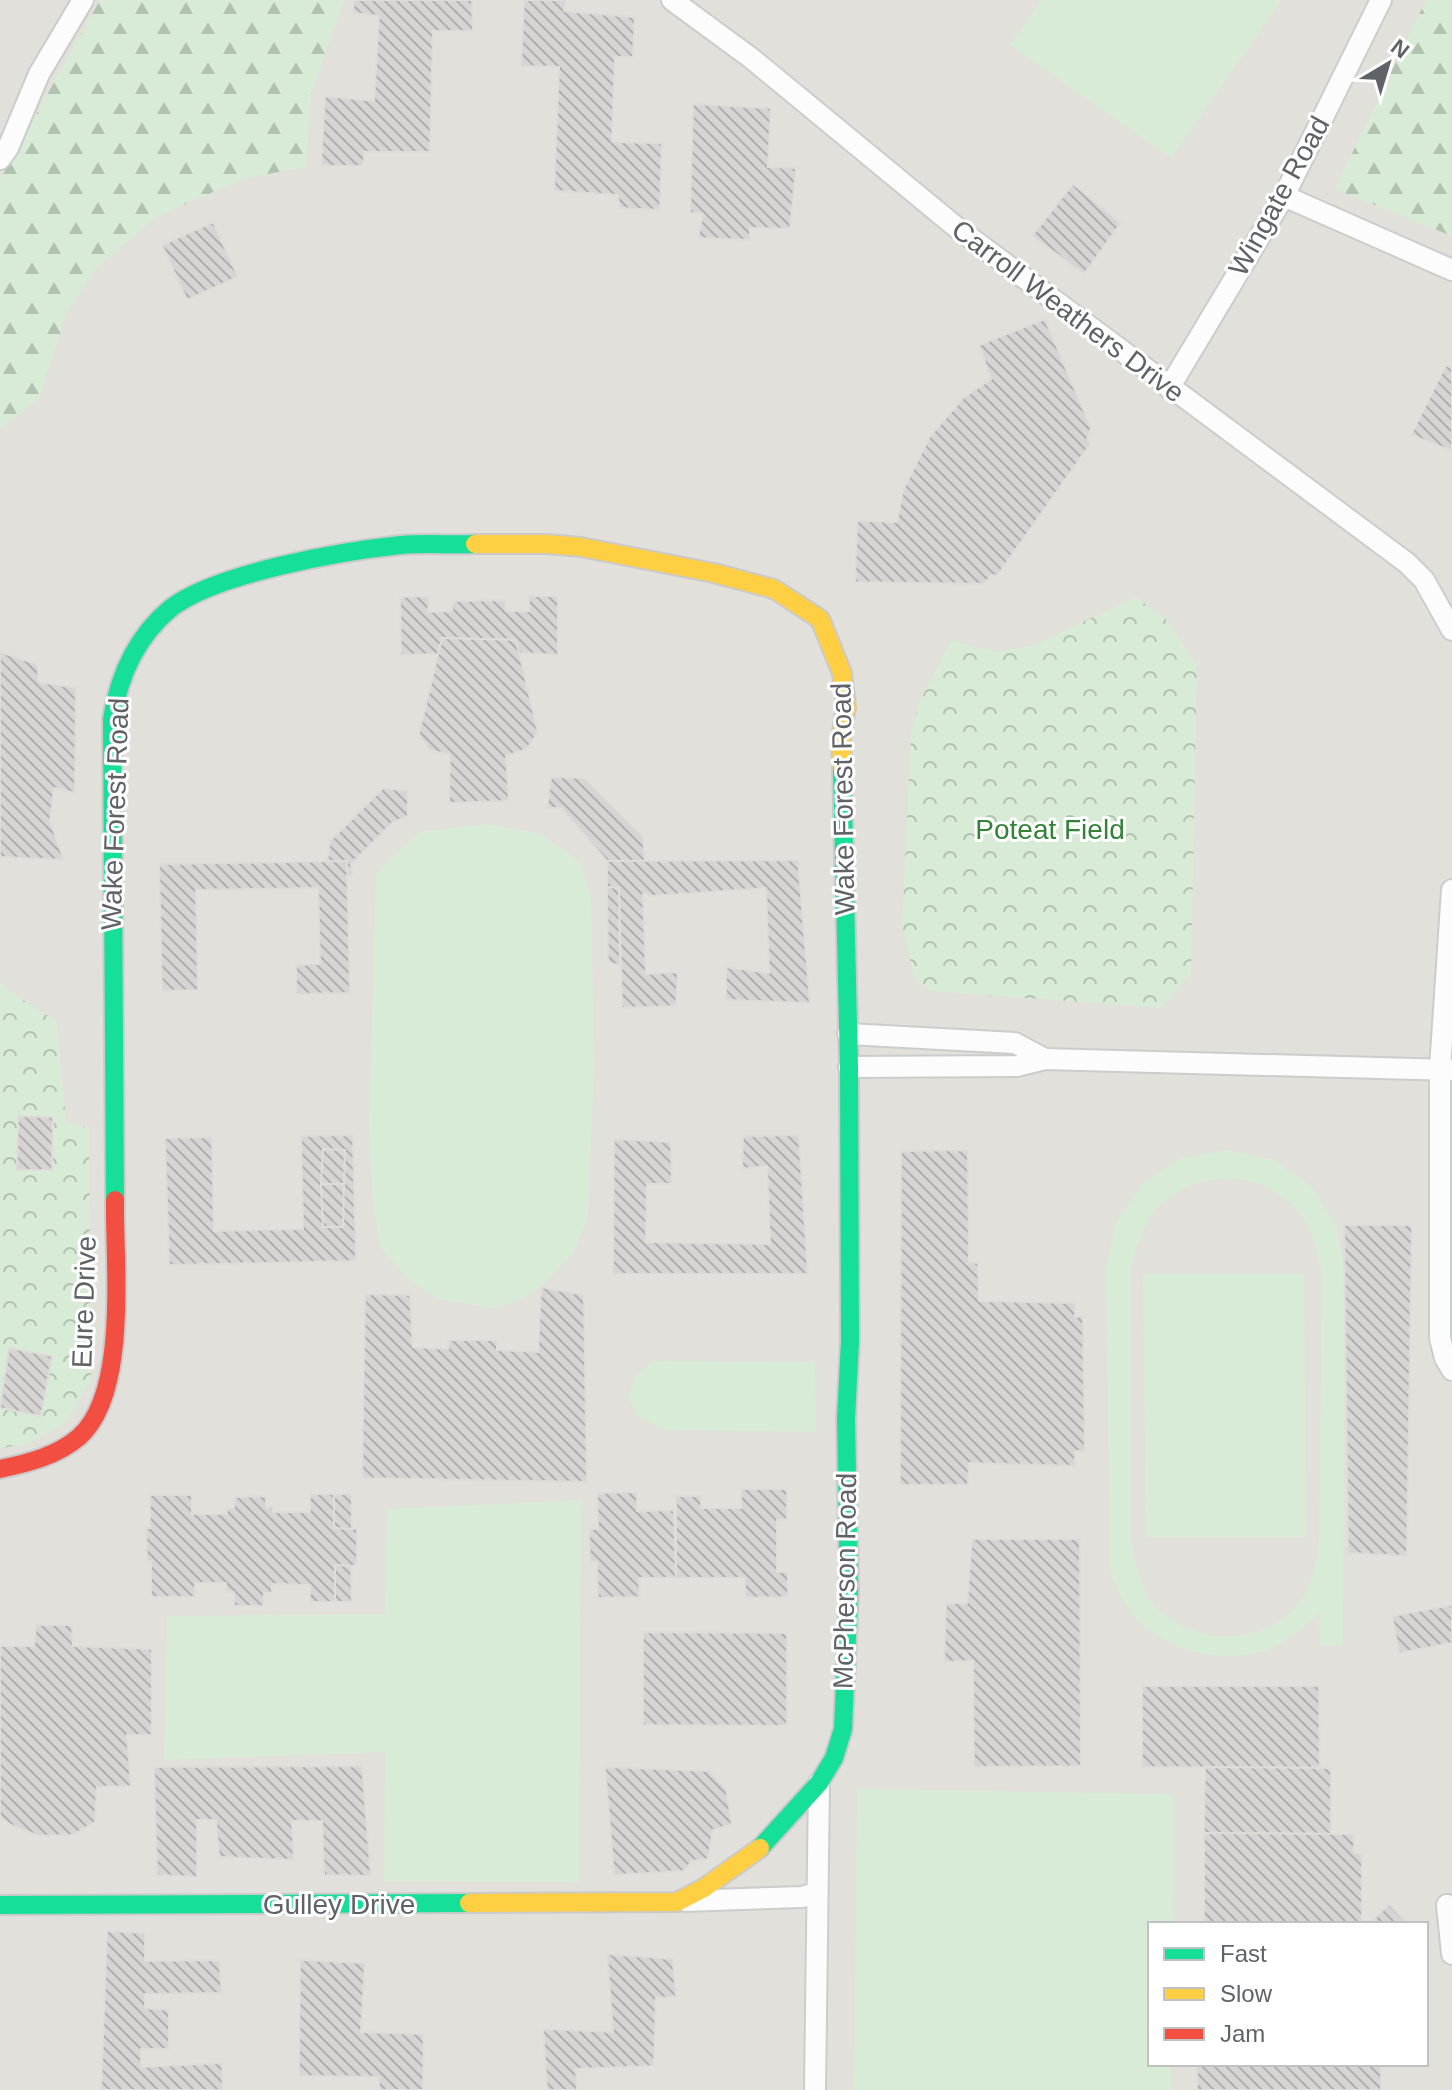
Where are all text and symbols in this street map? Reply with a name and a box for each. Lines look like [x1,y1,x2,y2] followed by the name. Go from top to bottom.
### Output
[1348,24,1428,104] north arrow
[1386,34,1414,63] text: N
[1222,111,1336,281] street label: Wingate Road
[946,214,1190,408] street label: Carroll Weathers Drive
[825,683,861,915] street label: Wake Forest Road
[95,697,135,931] street label: Wake Forest Road
[975,814,1125,845] park label: Poteat Field
[66,1235,102,1369] street label: Eure Drive
[828,1473,862,1689] street label: McPherson Road
[263,1889,415,1920] street label: Gulley Drive
[1148,1922,1428,2066] legend
[1220,1940,1267,1967] text: Fast
[1220,1980,1273,2007] text: Slow
[1220,2020,1265,2047] text: Jam

